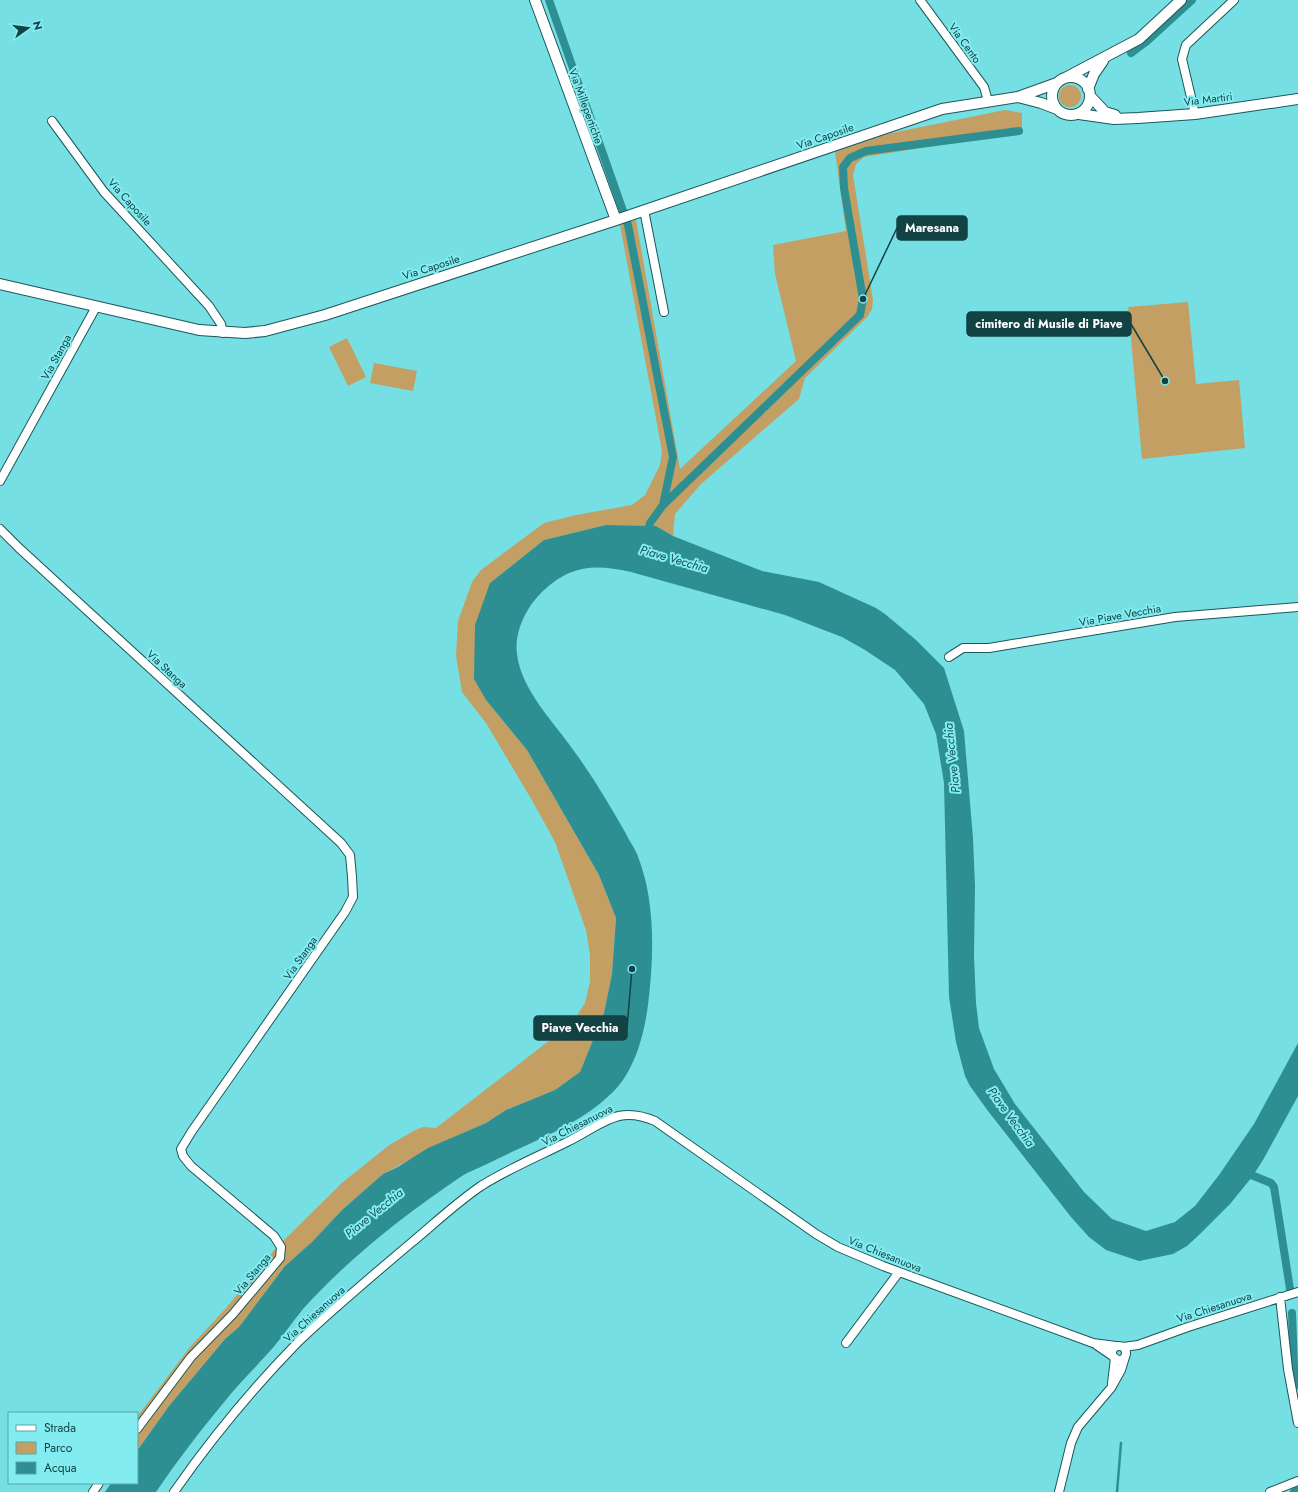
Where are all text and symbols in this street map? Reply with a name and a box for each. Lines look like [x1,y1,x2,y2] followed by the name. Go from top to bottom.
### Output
[8,8,48,48] north arrow
[29,19,47,32] text: N
[945,20,985,66] street label: Via Cento
[565,66,607,146] street label: Via Millepertiche
[1183,88,1233,110] street label: Via Martiri
[794,119,856,153] street label: Via Caposile
[104,175,156,230] street label: Via Caposile
[897,216,967,240] callout: Maresana
[905,219,959,237] text: Maresana
[400,250,462,284] street label: Via Caposile
[967,312,1131,336] callout: cimitero di Musile di Piave
[975,315,1123,333] text: cimitero di Musile di Piave
[37,331,75,383] street label: Via Stanga
[638,541,711,577] water label: Piave Vecchia
[1078,600,1162,630] street label: Via Piave Vecchia
[143,646,191,692] street label: Via Stanga
[939,722,965,794] water label: Piave Vecchia
[279,933,321,983] street label: Via Stanga
[534,1016,627,1040] callout: Piave Vecchia
[541,1019,619,1037] text: Piave Vecchia
[983,1083,1039,1151] water label: Piave Vecchia
[539,1100,615,1150] street label: Via Chiesanuova
[341,1184,407,1242] water label: Piave Vecchia
[846,1232,924,1276] street label: Via Chiesanuova
[230,1250,274,1298] street label: Via Stanga
[280,1282,348,1346] street label: Via Chiesanuova
[1175,1287,1253,1327] street label: Via Chiesanuova
[8,1412,138,1484] legend
[44,1419,76,1437] text: Strada
[44,1439,73,1457] text: Parco
[44,1459,77,1477] text: Acqua

